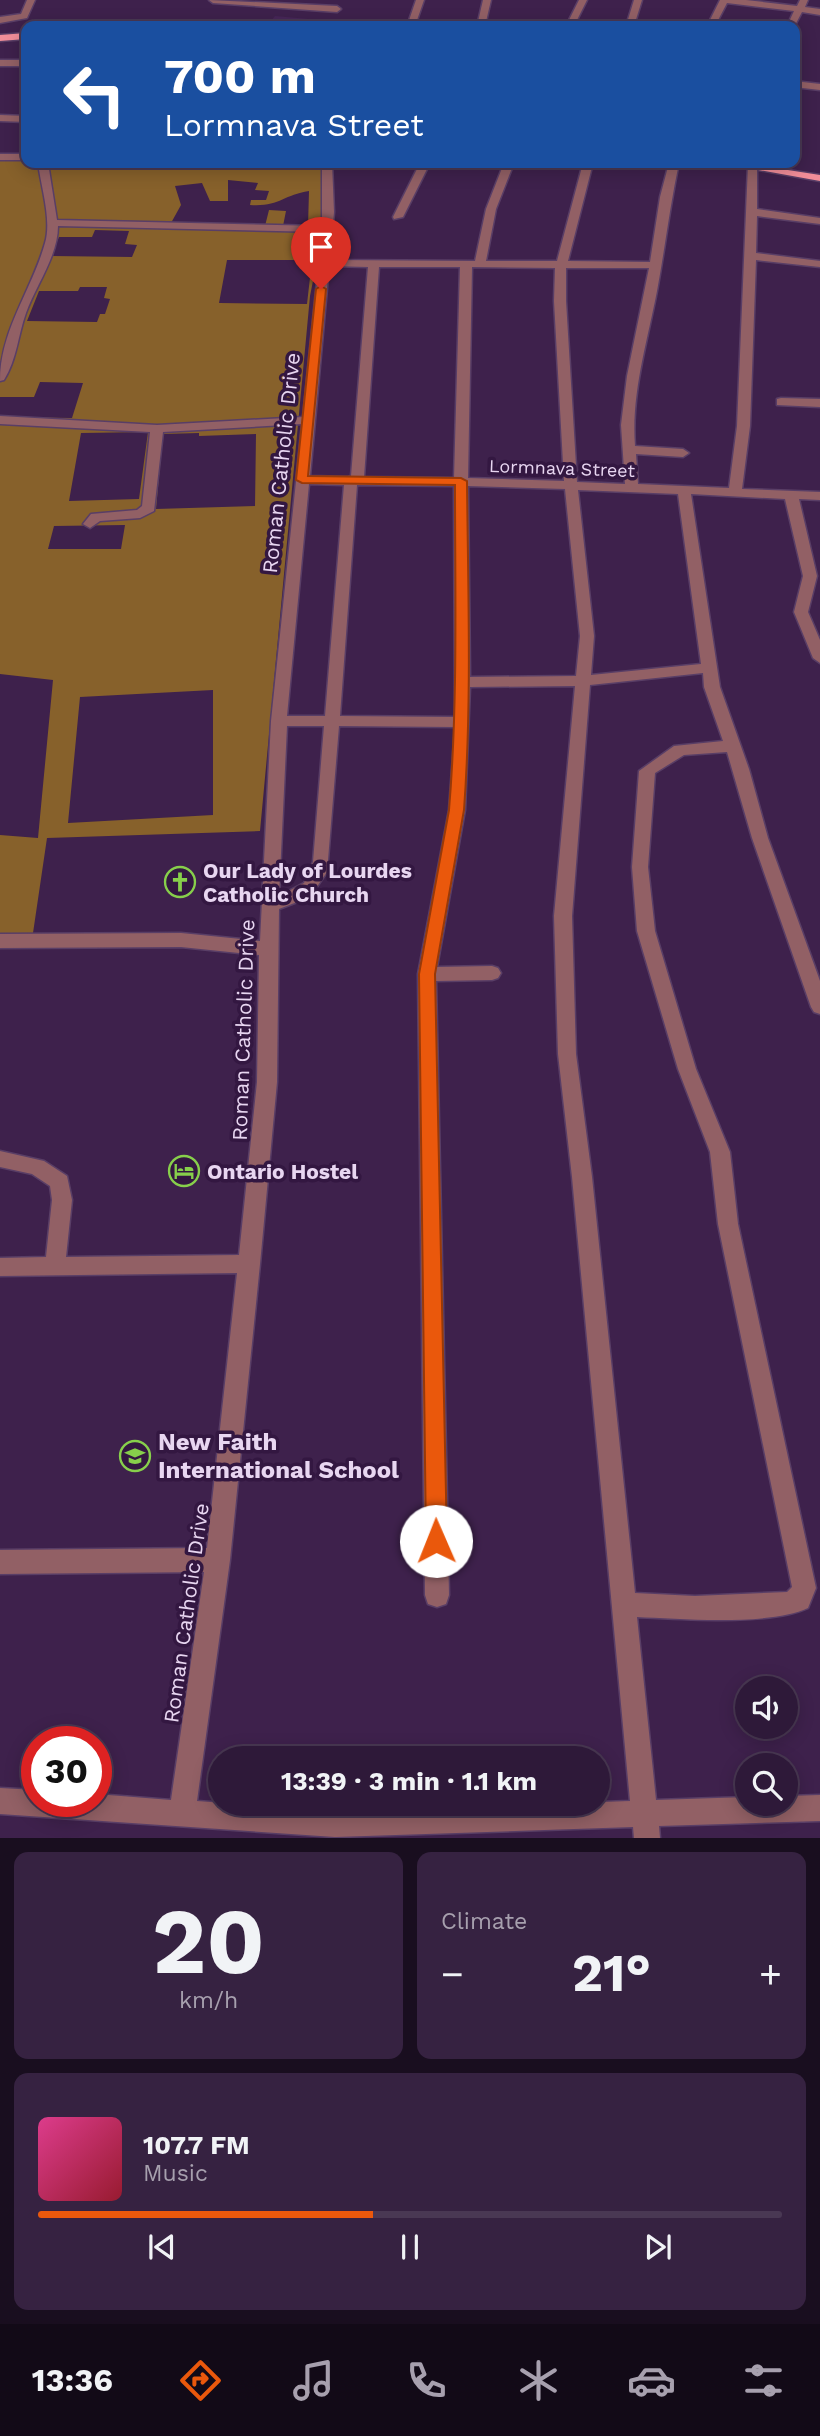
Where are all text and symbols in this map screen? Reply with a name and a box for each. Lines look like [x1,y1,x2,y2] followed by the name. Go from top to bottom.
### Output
[164,47,316,105] text: 700 m
[49,49,140,140] icon: left
[164,106,424,144] text: Lormnava Street
[291,217,351,289] pin
[302,228,340,266] icon: arrive
[257,351,305,575] street label: Roman Catholic Drive
[489,455,636,481] street label: Lormnava Street
[203,858,412,907] place label: Our Lady of Lourdes Catholic Church
[163,865,197,899] church icon: Our Lady of Lourdes Catholic Church
[227,919,259,1141] street label: Roman Catholic Drive
[167,1154,201,1188] hotel icon: Ontario Hostel
[207,1159,358,1184] place label: Ontario Hostel
[158,1428,399,1484] place label: New Faith International School
[118,1439,152,1473] school or university icon: New Faith International School
[158,1501,214,1725] street label: Roman Catholic Drive
[399,1504,473,1578] position arrow
[735,1676,798,1816] map controls
[735,1676,798,1739] button: sound
[21,1726,112,1817] speed limit sign: 30
[735,1753,798,1816] button: search
[281,1766,537,1796] text: 13:39 · 3 min · 1.1 km
[152,1888,265,1995] text: 20
[441,1908,527,1935] text: Climate
[572,1943,651,2004] text: 21°
[441,1952,464,1996] text: −
[759,1952,782,1996] text: +
[179,1987,238,2014] text: km/h
[143,2130,250,2160] text: 107.7 FM
[143,2160,208,2187] text: Music
[143,2228,181,2266] icon: previous
[391,2228,429,2266] icon: pause
[639,2228,677,2266] icon: next
[176,2356,225,2405] icon: directions
[289,2356,338,2405] icon: music
[402,2356,451,2405] icon: phone
[514,2356,563,2405] icon: climate
[627,2356,676,2405] icon: car
[739,2356,788,2405] icon: filters
[32,2361,113,2399] text: 13:36

